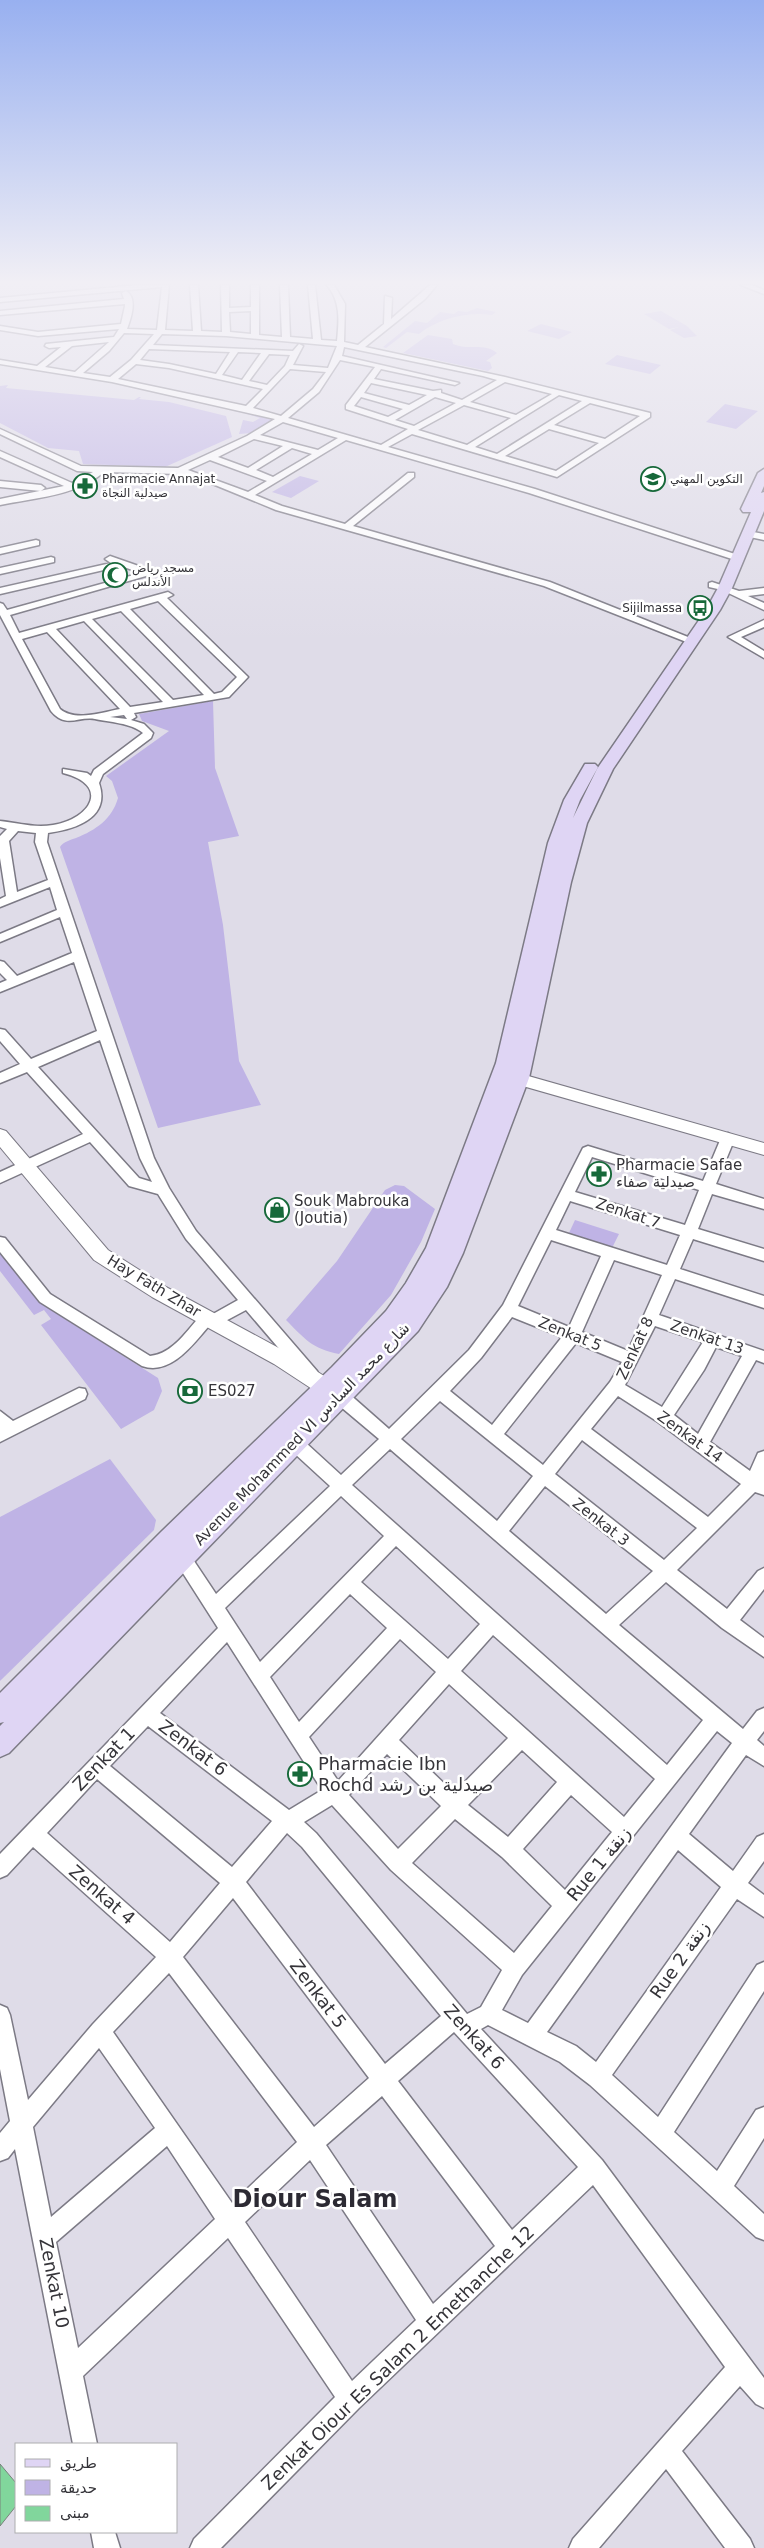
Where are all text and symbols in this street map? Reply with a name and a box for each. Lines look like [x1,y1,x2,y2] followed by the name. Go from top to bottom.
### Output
[640,466,666,492] school or university icon: التكوين المهني
[102,472,216,500] place label: Pharmacie Annajat صيدلية النجاة
[670,472,743,487] place label: التكوين المهني
[72,473,98,499] pharmacy icon: Pharmacie Annajat صيدلية النجاة
[132,561,194,590] place label: مسجد رياض الأندلس
[102,562,128,588] mosque icon: مسجد رياض الأندلس
[687,595,713,621] bus stop icon: Sijilmassa
[622,601,682,615] place label: Sijilmassa
[616,1156,742,1191] place label: Pharmacie Safae صيدلية صفاء
[586,1161,612,1187] pharmacy icon: Pharmacie Safae صيدلية صفاء
[294,1192,409,1227] place label: Souk Mabrouka (Joutia)
[593,1194,663,1232] street label: Zenkat 7
[264,1197,290,1223] shop icon: Souk Mabrouka (Joutia)
[104,1251,205,1321] street label: Hay Fath Zhar
[536,1313,604,1355] street label: Zenkat 5
[613,1314,657,1382] street label: Zenkat 8
[668,1316,746,1358] street label: Zenkat 13
[191,1319,413,1549] street label: Avenue Mohammed VI شارع محمد السادس
[177,1378,203,1404] bank icon: ES027
[208,1382,256,1400] place label: ES027
[654,1407,726,1467] street label: Zenkat 14
[569,1494,633,1550] street label: Zenkat 3
[155,1715,232,1780] street label: Zenkat 6
[68,1723,139,1795] street label: Zenkat 1
[318,1753,493,1796] place label: Pharmacie Ibn Rochd صيدلية بن رشد
[287,1761,313,1787] pharmacy icon: Pharmacie Ibn Rochd صيدلية بن رشد
[562,1822,635,1905] street label: Rue 1 زنقة
[65,1860,139,1929] street label: Zenkat 4
[645,1917,714,2002] street label: Rue 2 زنقة
[286,1955,351,2032] street label: Zenkat 5
[440,2000,509,2073] street label: Zenkat 6
[233,2185,397,2213] district label: Diour Salam
[257,2221,538,2494] street label: Zenkat Oiour Es Salam 2 Emethanche 12
[35,2236,74,2330] street label: Zenkat 10
[15,2443,178,2533] legend
[60,2454,97,2472] text: طريق
[60,2479,97,2497] text: حديقة
[60,2504,90,2522] text: مبنى

